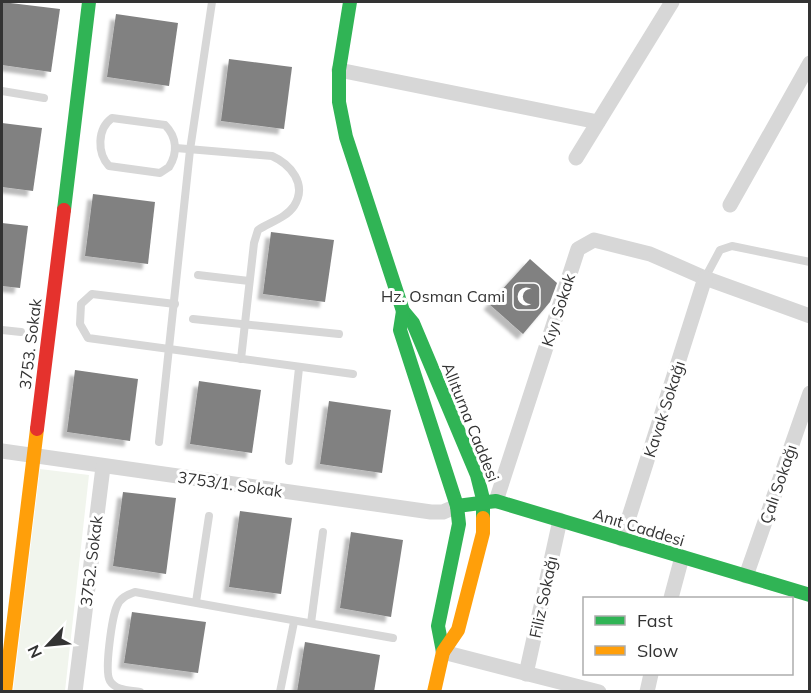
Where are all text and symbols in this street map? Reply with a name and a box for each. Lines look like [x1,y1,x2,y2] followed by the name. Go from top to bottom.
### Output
[537,270,579,349] street label: Kıyı Sokak
[510,280,542,312] mosque icon: Hz. Osman Cami
[381,286,505,306] place label: Hz. Osman Cami
[15,297,46,391] street label: 3753. Sokak
[639,358,689,460] street label: Kavak Sokağı
[438,359,504,485] street label: Allıturna Caddesi
[755,442,801,526] street label: Çalı Sokağı
[176,467,284,501] street label: 3753/1. Sokak
[591,504,687,550] street label: Anıt Caddesi
[76,514,107,608] street label: 3752. Sokak
[525,554,561,640] street label: Filiz Sokağı
[583,597,793,675] legend
[637,609,673,632] text: Fast
[18,615,78,675] north arrow
[637,639,679,662] text: Slow
[23,642,46,661] text: N

